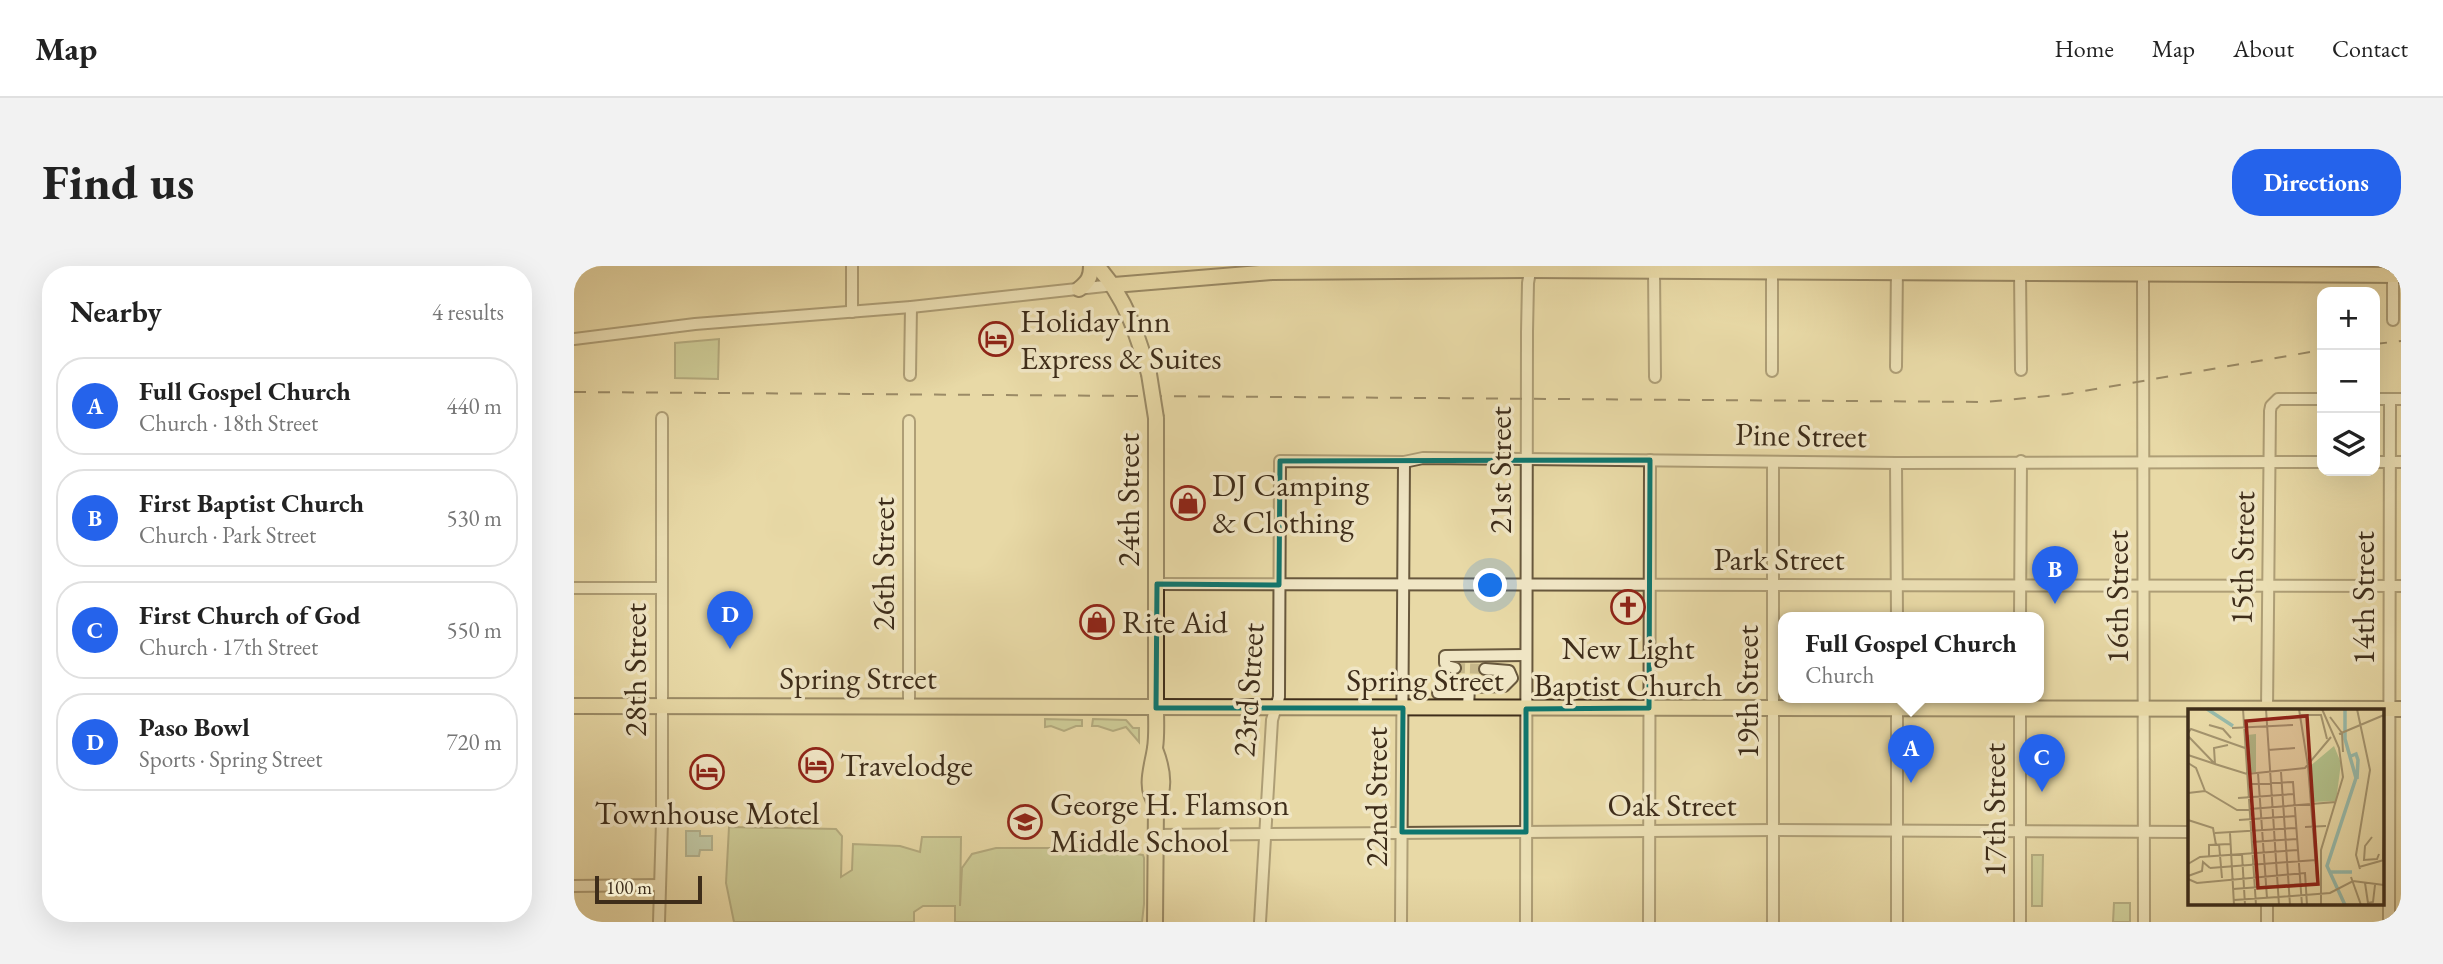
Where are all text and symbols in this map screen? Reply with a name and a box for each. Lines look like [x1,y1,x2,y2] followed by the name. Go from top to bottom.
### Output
[35,27,97,70] text: Map
[2054,33,2114,64] text: Home
[2152,33,2195,64] text: Map
[2233,33,2294,64] text: About
[2332,33,2408,64] text: Contact
[2232,149,2401,216] button: Directions
[42,150,194,214] text: Find us
[2317,287,2380,476] map controls
[2317,287,2380,350] button: +
[70,292,162,331] text: Nearby
[432,297,504,327] text: 4 results
[1020,300,1222,379] place label: Holiday Inn Express & Suites
[977,320,1015,358] hotel icon: Holiday Inn Express & Suites
[2317,350,2380,413] button: −
[139,374,351,408] text: Full Gospel Church
[87,391,103,421] text: A
[446,391,502,421] text: 440 m
[1479,406,1521,534] street label: 21st Street
[139,408,318,438] text: Church · 18th Street
[1735,413,1867,457] street label: Pine Street
[2317,413,2380,476] button: layers
[1107,433,1149,567] street label: 24th Street
[1212,464,1370,543] place label: DJ Camping & Clothing
[1169,484,1207,522] shop icon: DJ Camping & Clothing
[139,486,364,520] text: First Baptist Church
[2220,491,2264,625] street label: 15th Street
[862,497,904,631] street label: 26th Street
[88,503,102,533] text: B
[446,503,502,533] text: 530 m
[139,520,316,550] text: Church · Park Street
[2096,530,2138,664] street label: 16th Street
[2342,531,2384,665] street label: 14th Street
[1713,538,1845,580] street label: Park Street
[2032,546,2078,604] pin: B
[1473,568,1507,602] your location
[1609,588,1647,626] church icon: New Light Baptist Church
[707,591,753,649] pin: D
[139,598,361,632] text: First Church of God
[1122,601,1229,643] place label: Rite Aid
[614,603,656,737] street label: 28th Street
[1078,603,1116,641] shop icon: Rite Aid
[1778,612,2044,703] popup
[87,615,103,645] text: C
[446,615,502,645] text: 550 m
[1222,622,1274,758] street label: 23rd Street
[1726,625,1768,759] street label: 19th Street
[1805,626,2017,660] text: Full Gospel Church
[1533,627,1723,706] place label: New Light Baptist Church
[139,632,318,662] text: Church · 17th Street
[779,657,937,699] street label: Spring Street
[1346,659,1504,701] street label: Spring Street
[1805,660,1874,690] text: Church
[2188,709,2384,904] inset map
[139,710,250,744] text: Paso Bowl
[1888,725,1934,783] pin: A
[86,727,104,757] text: D
[446,727,502,757] text: 720 m
[1355,727,1397,867] street label: 22nd Street
[2019,734,2065,792] pin: C
[1973,743,2015,877] street label: 17th Street
[139,744,322,774] text: Sports · Spring Street
[840,744,973,786] place label: Travelodge
[797,746,835,784] hotel icon: Travelodge
[688,753,726,791] hotel icon: Townhouse Motel
[1050,783,1289,862] place label: George H. Flamson Middle School
[1608,784,1736,826] street label: Oak Street
[595,792,820,834] place label: Townhouse Motel
[1006,803,1044,841] school or university icon: George H. Flamson Middle School
[595,873,702,905] scale bar
[606,875,652,900] text: 100 m

